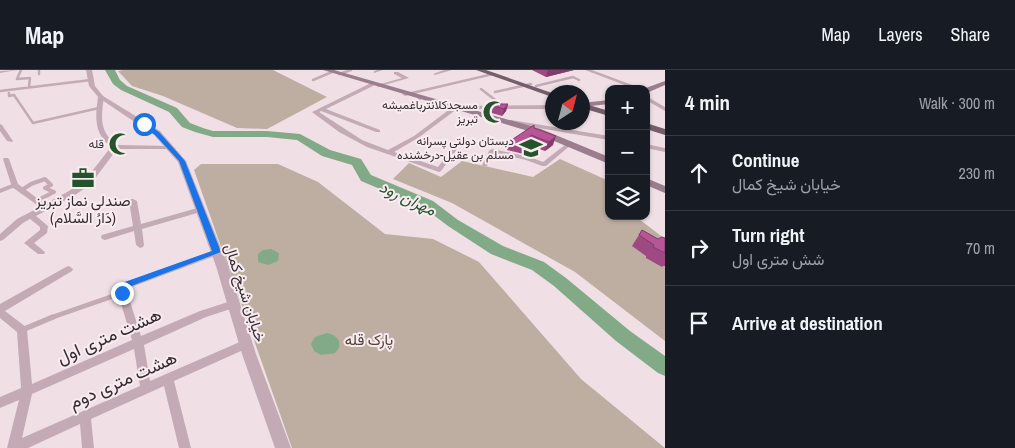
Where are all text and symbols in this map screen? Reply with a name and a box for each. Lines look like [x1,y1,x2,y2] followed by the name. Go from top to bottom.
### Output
[25,19,64,51] text: Map
[822,22,850,47] text: Map
[878,22,923,47] text: Layers
[951,22,990,47] text: Share
[545,85,590,130] north arrow
[605,85,650,220] map controls
[605,85,650,130] button: +
[685,88,730,117] text: 4 min
[919,92,995,114] text: Walk · 300 m
[382,97,478,127] place label: مسجدکلانترباغمیشه تبریز
[481,99,507,125] mosque icon: مسجدکلانترباغمیشه تبریز
[133,113,156,136] route start
[605,130,650,175] button: −
[107,131,133,157] mosque icon: قله
[397,133,514,163] place label: دبستان دولتی پسرانه مسلم بن عقیل-درخشنده
[518,135,544,161] school or university icon: دبستان دولتی پسرانه مسلم بن عقیل-درخشنده
[88,136,104,152] place label: قله
[732,147,800,173] text: Continue
[685,159,713,187] icon: ahead
[959,162,995,184] text: 230 m
[70,165,96,191] office icon: صندلی نماز تبریز (دَارُ السَّلام)
[732,173,841,195] text: خیابان شیخ کمال
[376,175,440,221] water label: مهران رود
[605,175,650,220] button: layers
[35,190,130,228] place label: صندلی نماز تبریز (دَارُ السَّلام)
[732,222,804,248] text: Turn right
[685,234,713,262] icon: right
[966,237,995,259] text: 70 m
[219,241,271,345] street label: خیابان شیخ کمال
[732,248,825,270] text: شش متری اول
[111,282,134,305] route end
[53,301,165,370] street label: هشت متری اول
[685,309,713,337] icon: arrive
[732,310,883,336] text: Arrive at destination
[345,329,393,350] park label: پارک قله
[65,345,181,414] street label: هشت متری دوم

